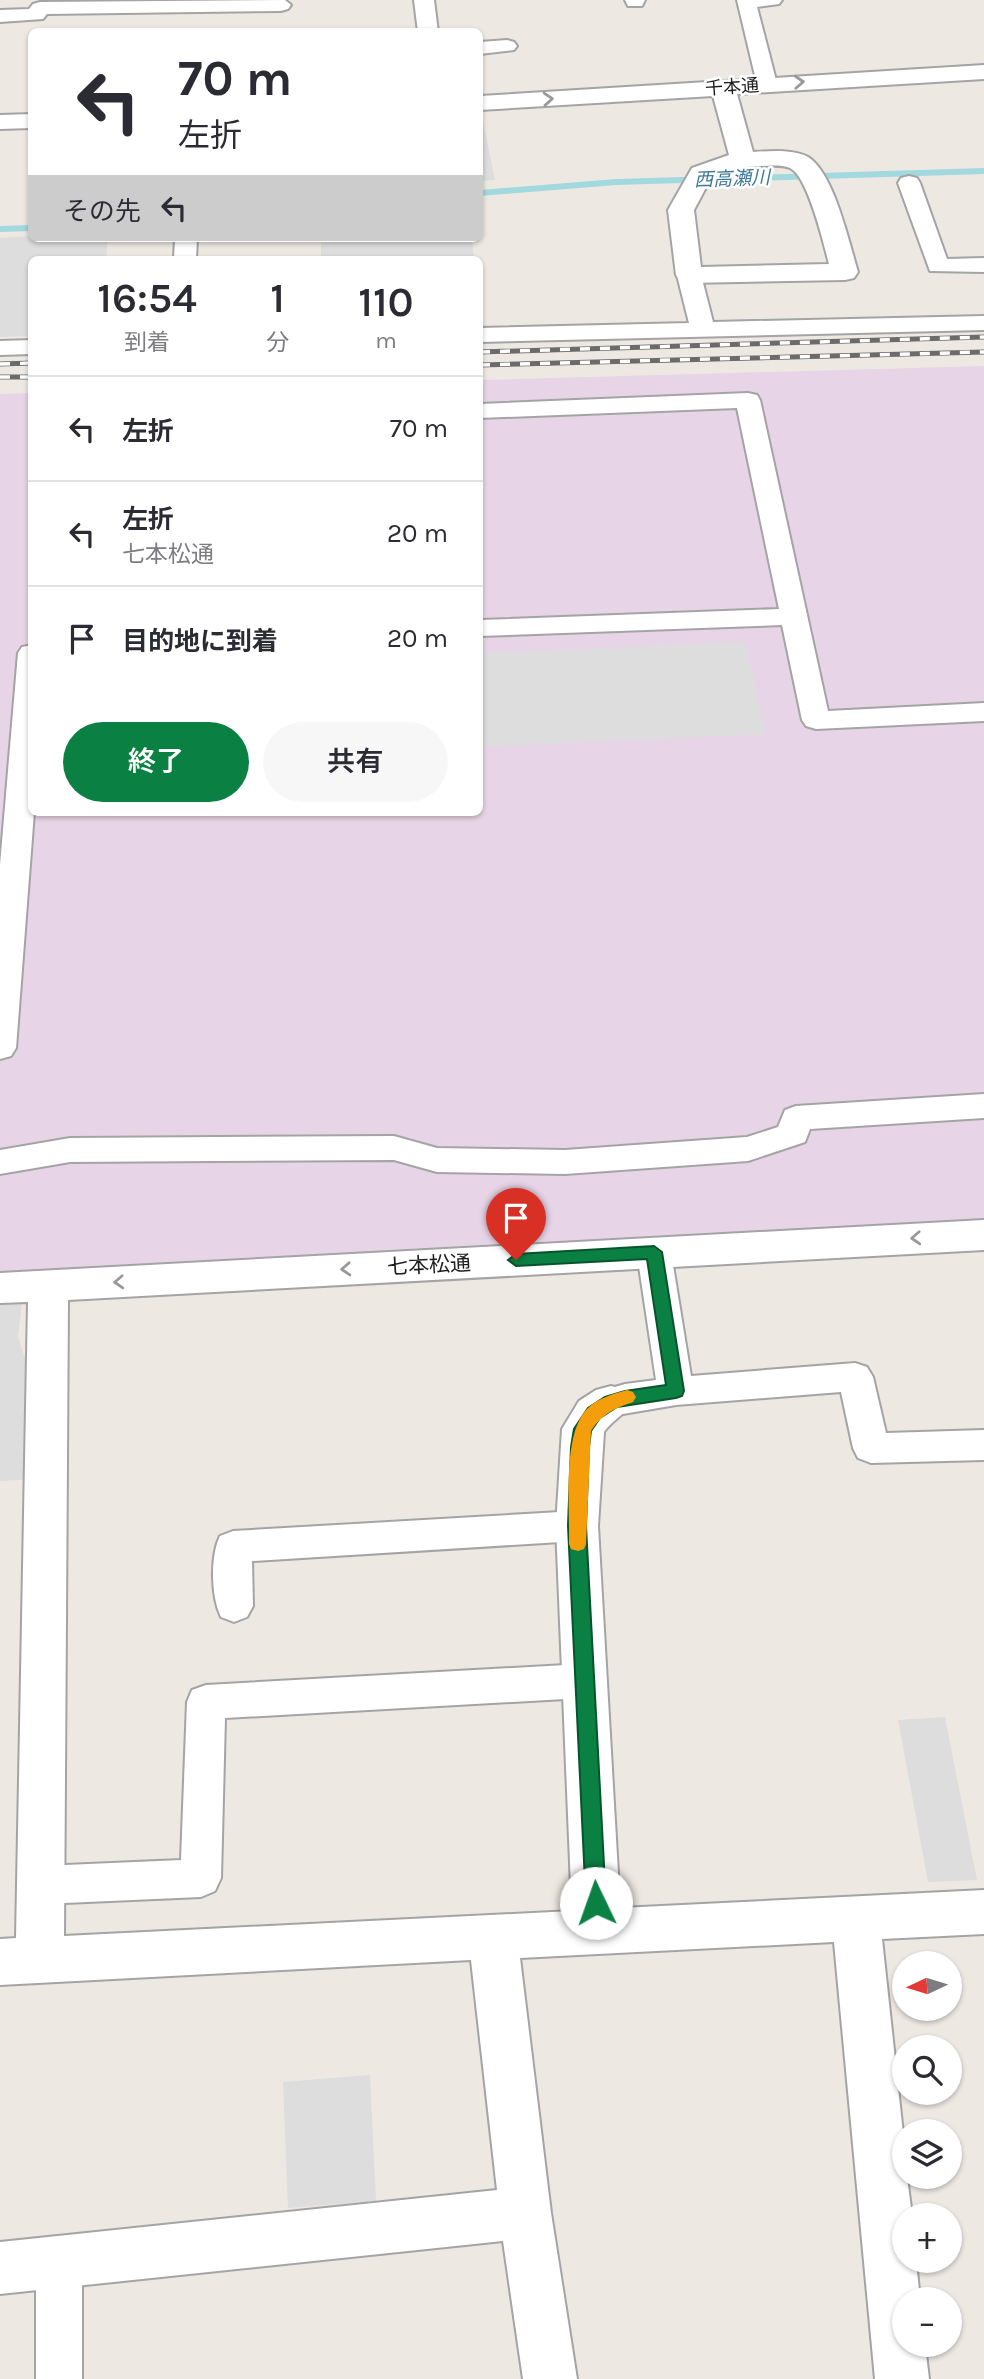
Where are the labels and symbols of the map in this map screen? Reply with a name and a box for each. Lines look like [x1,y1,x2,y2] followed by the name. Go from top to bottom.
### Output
[704,74,760,100] street label: 千本通
[794,75,805,90] one-way arrow
[542,92,553,107] one-way arrow
[694,167,772,191] water label: 西高瀬川
[486,1188,546,1260] pin
[910,1231,921,1246] one-way arrow
[386,1251,472,1279] street label: 七本松通
[340,1262,351,1277] one-way arrow
[113,1274,124,1289] one-way arrow
[559,1866,633,1940] position arrow
[892,1951,962,2021] north arrow

